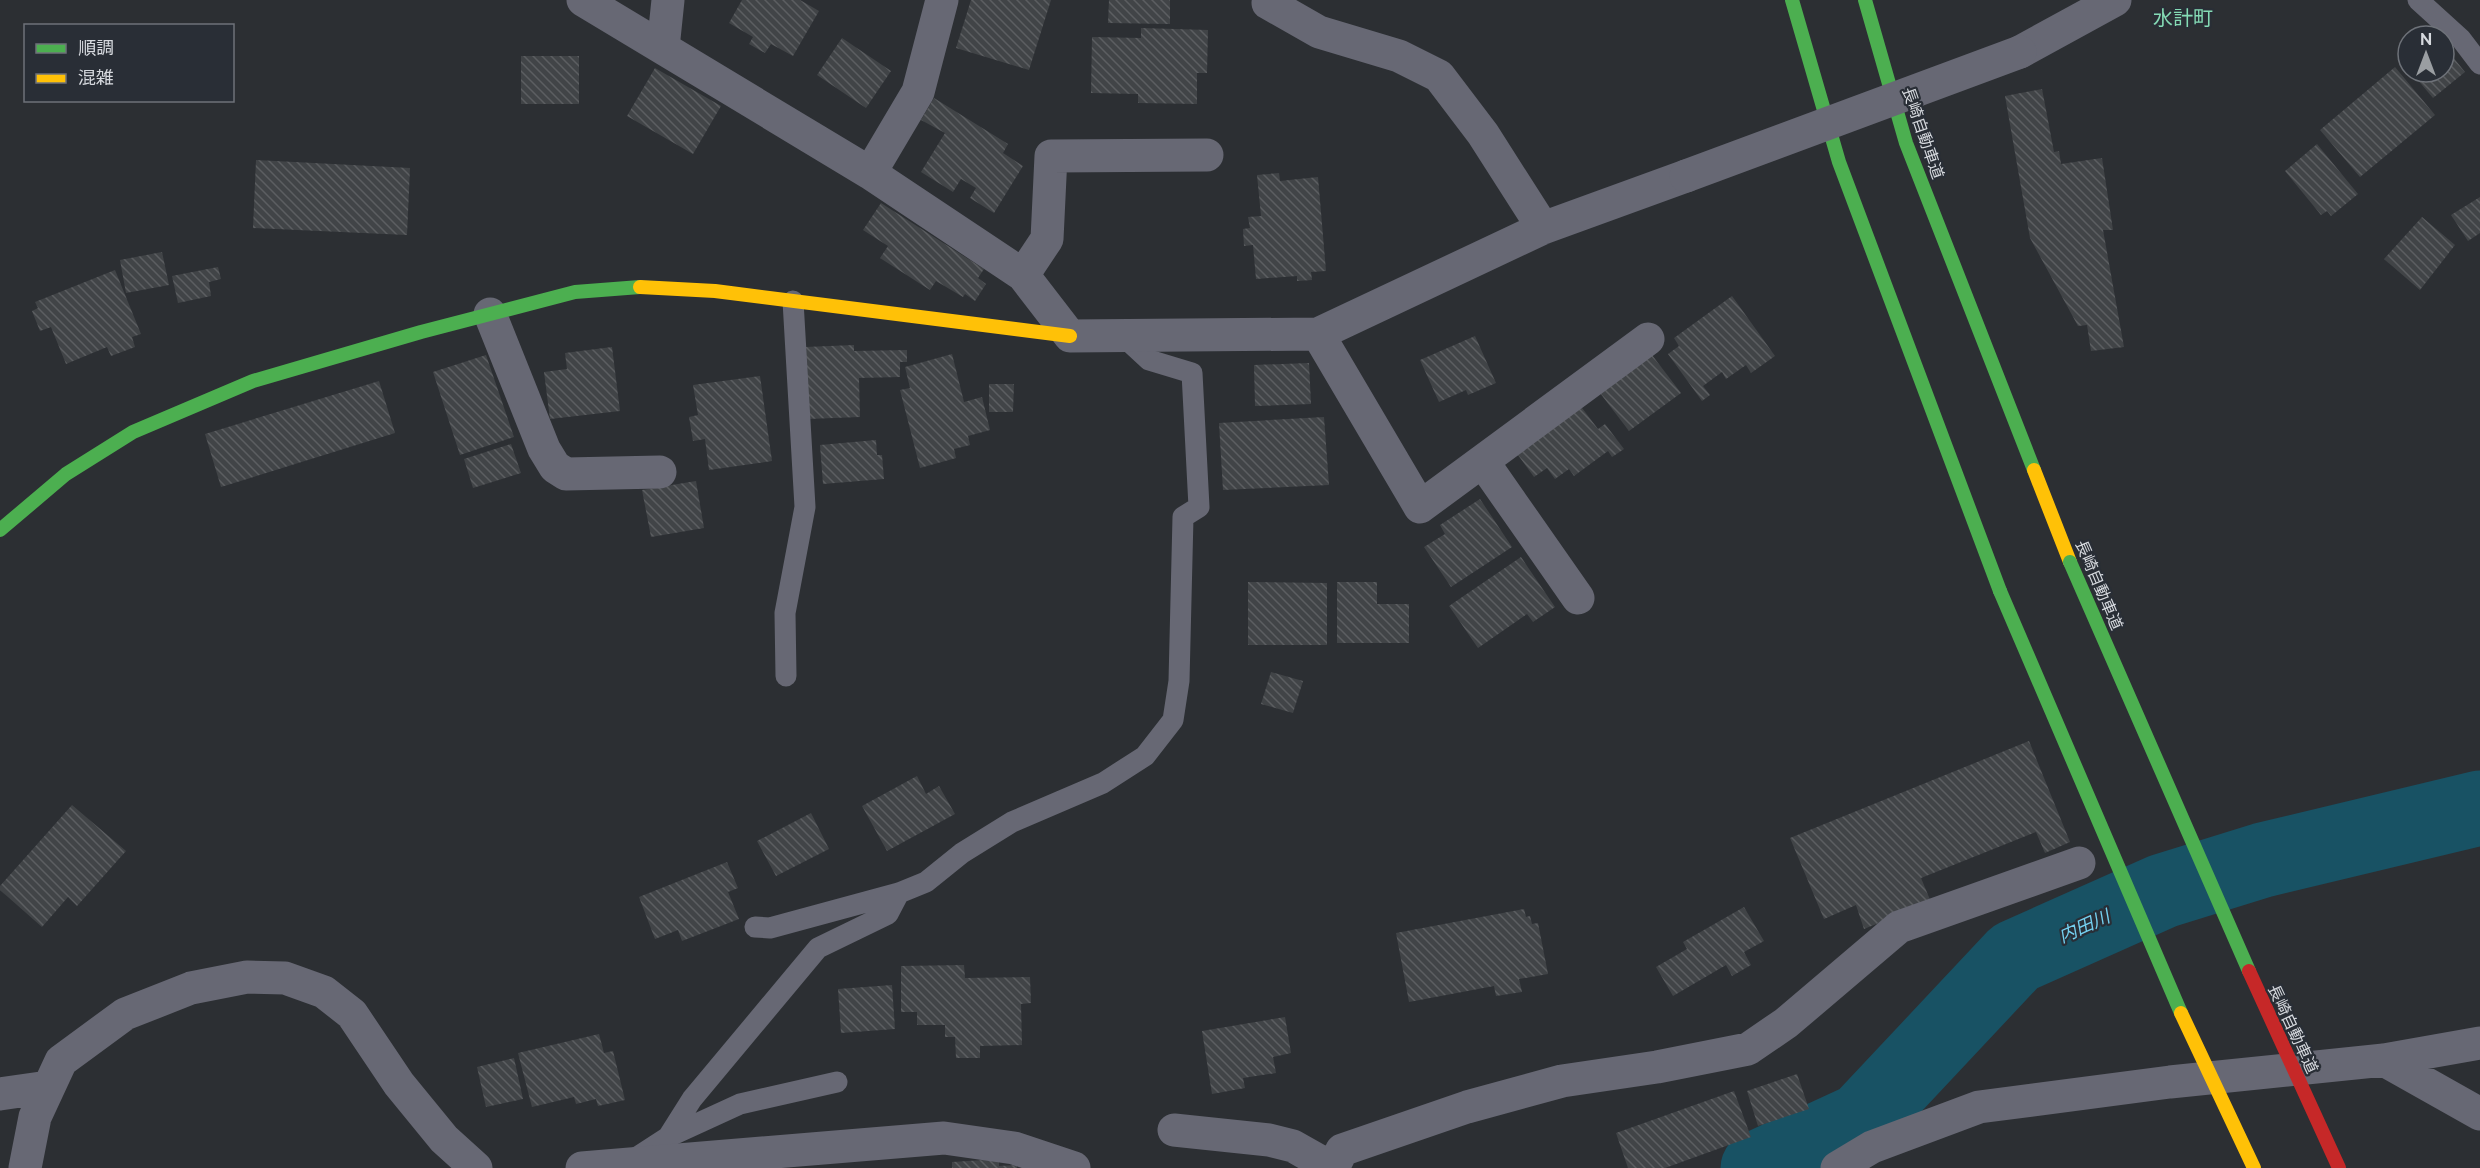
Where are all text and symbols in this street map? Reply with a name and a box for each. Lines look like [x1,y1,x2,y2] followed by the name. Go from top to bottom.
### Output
[2153,6,2213,30] district label: 水計町
[24,24,234,102] legend
[2396,24,2456,84] north arrow
[2420,30,2432,49] text: N
[78,37,114,58] text: 順調
[78,67,114,88] text: 混雑
[1898,85,1948,181] street label: 長崎自動車道
[2071,537,2127,633] street label: 長崎自動車道
[2055,905,2115,947] water label: 内田川
[2264,981,2322,1077] street label: 長崎自動車道

